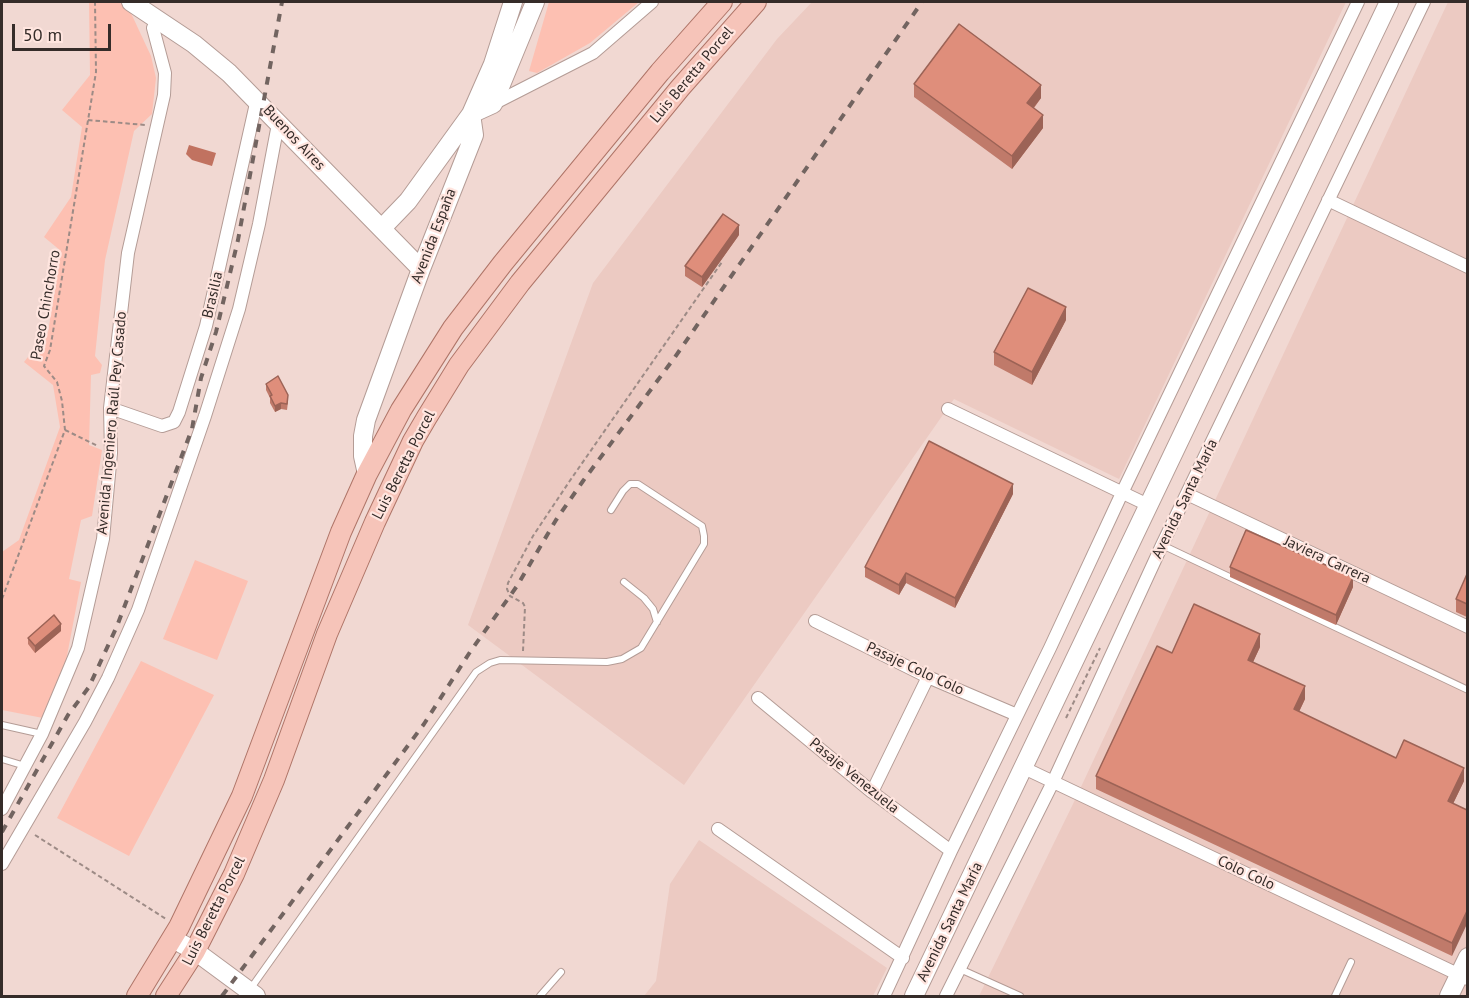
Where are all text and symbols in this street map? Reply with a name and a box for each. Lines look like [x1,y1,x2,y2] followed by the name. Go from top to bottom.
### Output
[15,12,114,50] scale bar
[23,23,62,46] text: 50 m
[647,23,737,127] street label: Luis Beretta Porcel
[259,102,329,174] street label: Buenos Aires
[408,186,460,286] street label: Avenida España
[27,249,65,361] street label: Paseo Chinchorro
[199,270,227,320] street label: Brasilia
[93,310,131,536] street label: Avenida Ingeniero Raúl Pey Casado
[369,407,439,523] street label: Luis Beretta Porcel
[1148,436,1222,562] street label: Avenida Santa María
[1281,532,1373,588] street label: Javiera Carrera
[863,639,967,699] street label: Pasaje Colo Colo
[806,734,902,818] street label: Pasaje Venezuela
[1215,852,1277,894] street label: Colo Colo
[179,853,249,969] street label: Luis Beretta Porcel
[913,859,987,985] street label: Avenida Santa María

